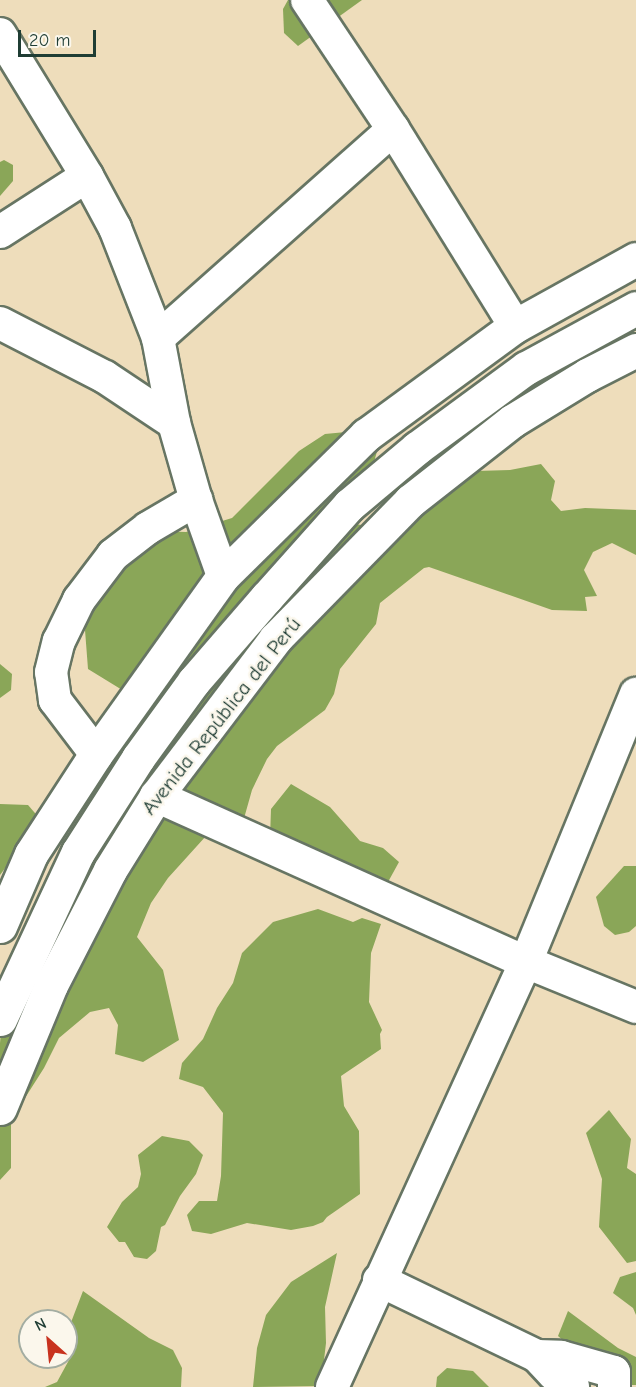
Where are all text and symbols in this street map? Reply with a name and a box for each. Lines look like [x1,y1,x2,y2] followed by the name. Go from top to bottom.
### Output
[21,18,99,56] scale bar
[29,30,70,51] text: 20 m
[136,612,306,820] street label: Avenida República del Perú
[18,1309,78,1369] north arrow
[32,1314,49,1335] text: N

